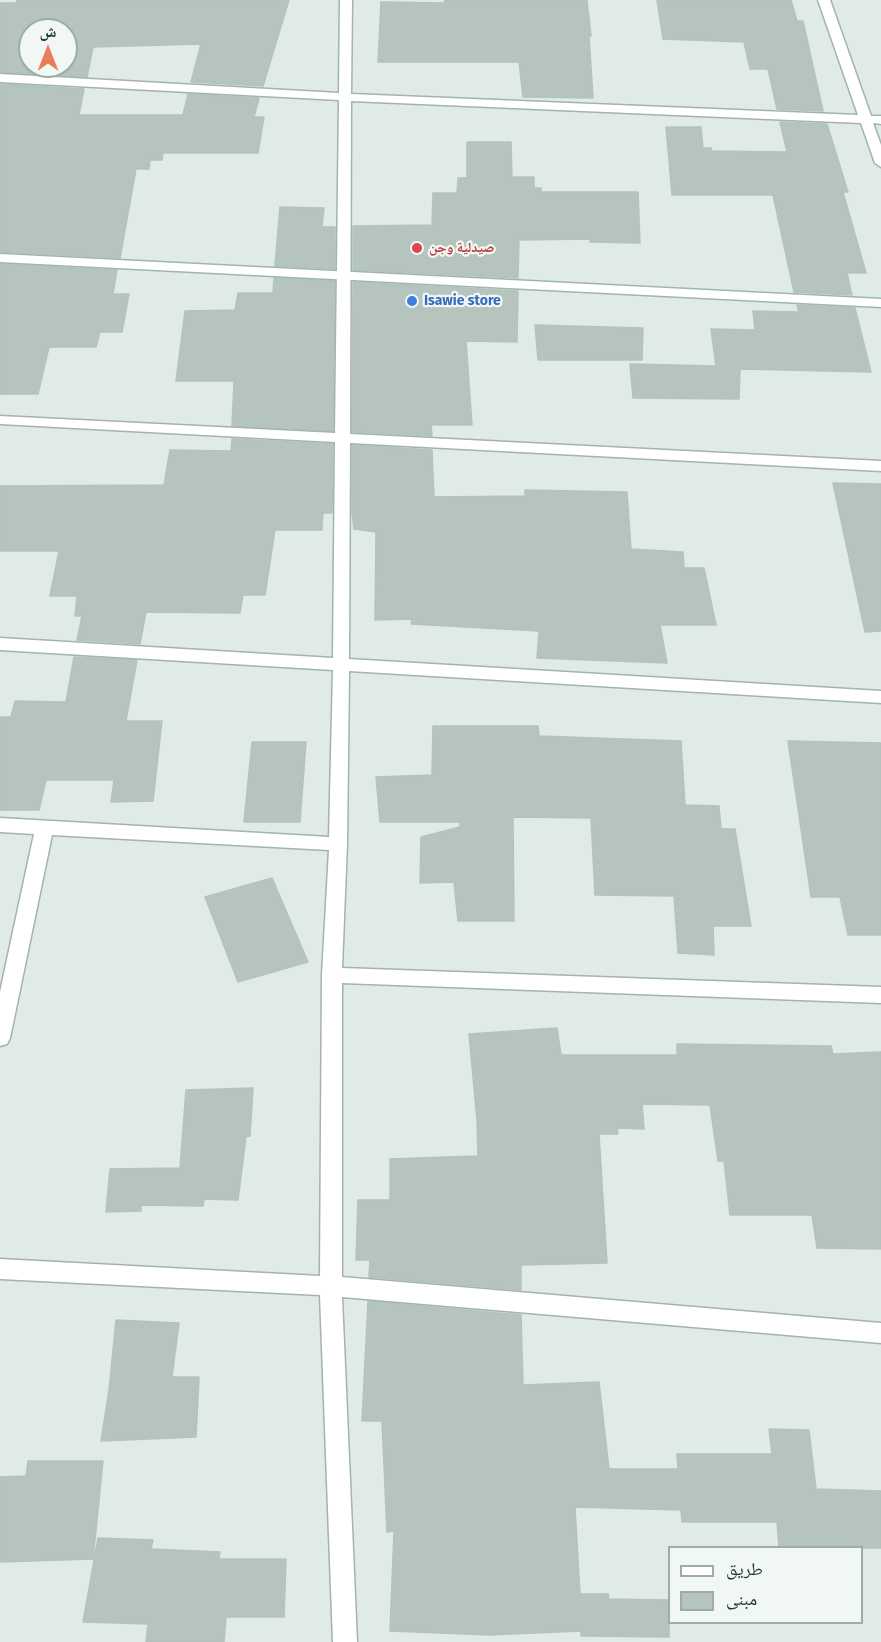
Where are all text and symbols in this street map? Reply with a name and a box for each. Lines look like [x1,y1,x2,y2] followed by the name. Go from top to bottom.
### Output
[18,18,78,78] north arrow
[40,22,56,41] text: ش
[429,240,494,256] place label: صيدلية وجن
[410,241,424,255] marker: صيدلية وجن
[424,293,501,309] place label: Isawie store
[405,294,419,308] marker: Isawie store
[668,1546,863,1624] legend
[726,1558,763,1580] text: طريق
[726,1588,757,1610] text: مبنى

